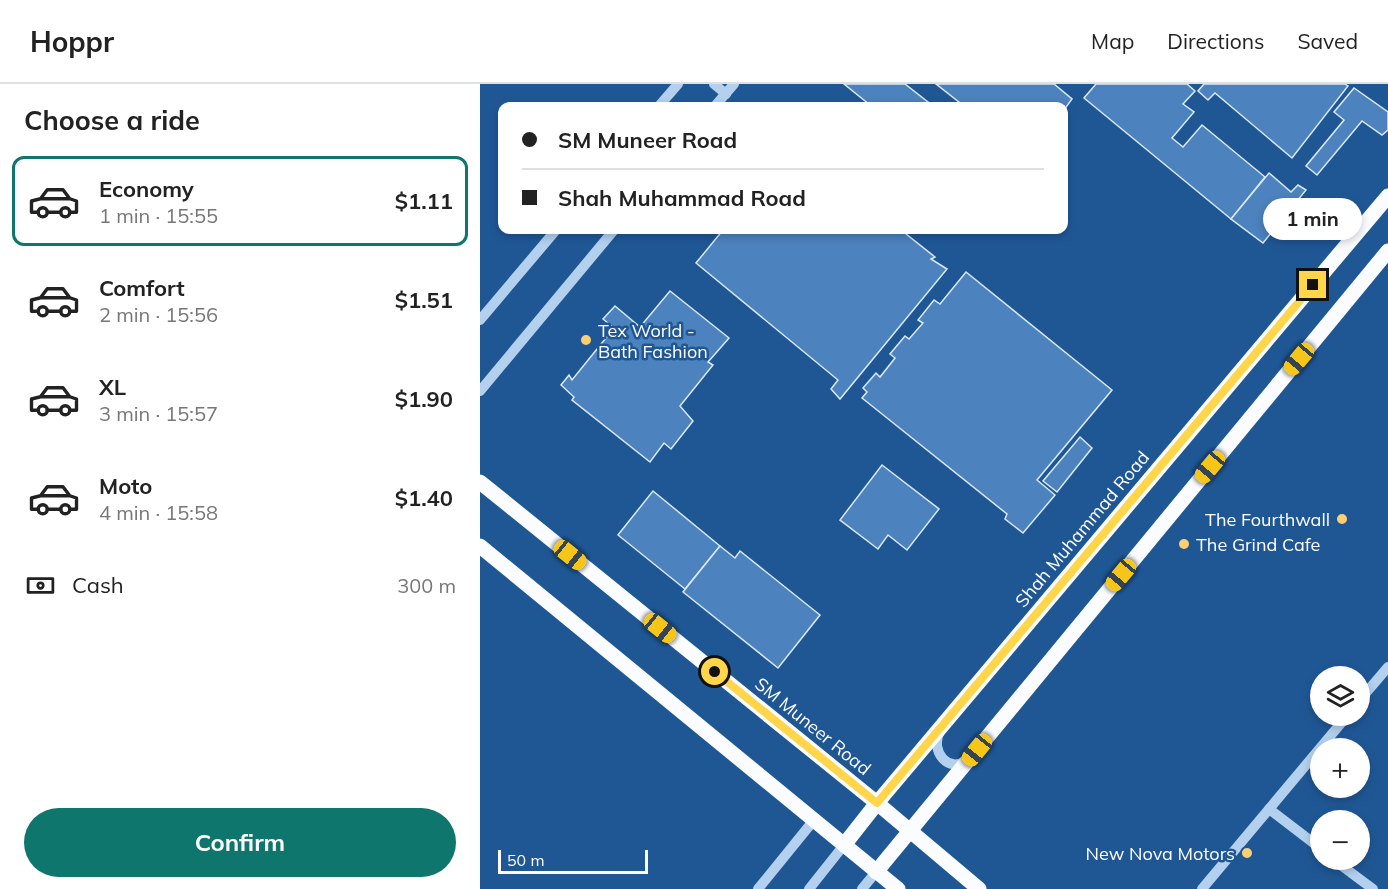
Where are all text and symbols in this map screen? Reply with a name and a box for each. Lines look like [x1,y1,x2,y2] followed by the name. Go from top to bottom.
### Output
[30,24,114,59] text: Hoppr
[1091,28,1134,54] text: Map
[1167,28,1264,54] text: Directions
[1297,28,1358,54] text: Saved
[24,103,200,137] text: Choose a ride
[558,126,737,154] text: SM Muneer Road
[27,174,81,228] icon: car
[99,175,194,203] text: Economy
[558,184,806,212] text: Shah Muhammad Road
[395,187,453,215] text: $1.11
[1264,198,1362,240] callout: 1 min
[99,203,218,228] text: 1 min · 15:55
[1286,206,1339,231] text: 1 min
[1299,271,1326,298] route end
[27,273,81,327] icon: car
[99,274,185,302] text: Comfort
[395,286,453,314] text: $1.51
[99,302,218,327] text: 2 min · 15:56
[598,319,708,363] place label: Tex World - Bath Fashion
[579,333,593,347] marker: Tex World - Bath Fashion
[1281,339,1317,379] car
[27,372,81,426] icon: car
[99,373,126,401] text: XL
[395,385,453,413] text: $1.90
[99,401,218,426] text: 3 min · 15:57
[1010,446,1154,612] street label: Shah Muhammad Road
[1192,447,1228,487] car
[27,471,81,525] icon: car
[99,472,152,500] text: Moto
[395,484,453,512] text: $1.40
[99,500,218,525] text: 4 min · 15:58
[1205,508,1330,531] place label: The Fourthwall
[1335,512,1349,526] marker: The Fourthwall
[1196,533,1320,556] place label: The Grind Cafe
[550,537,590,573] car
[1177,537,1191,551] marker: The Grind Cafe
[1103,555,1139,595] car
[24,569,57,602] icon: cash
[72,571,124,599] text: Cash
[397,573,456,598] text: 300 m
[640,610,680,646] car
[701,658,728,685] route start
[1310,666,1370,870] map controls
[1310,666,1370,726] button: layers
[750,672,876,780] street label: SM Muneer Road
[959,730,995,770] car
[1310,738,1370,798] button: +
[24,808,456,877] button: Confirm
[1310,810,1370,870] button: −
[1086,842,1235,865] place label: New Nova Motors
[1240,846,1254,860] marker: New Nova Motors
[498,847,648,874] scale bar
[507,850,544,870] text: 50 m

